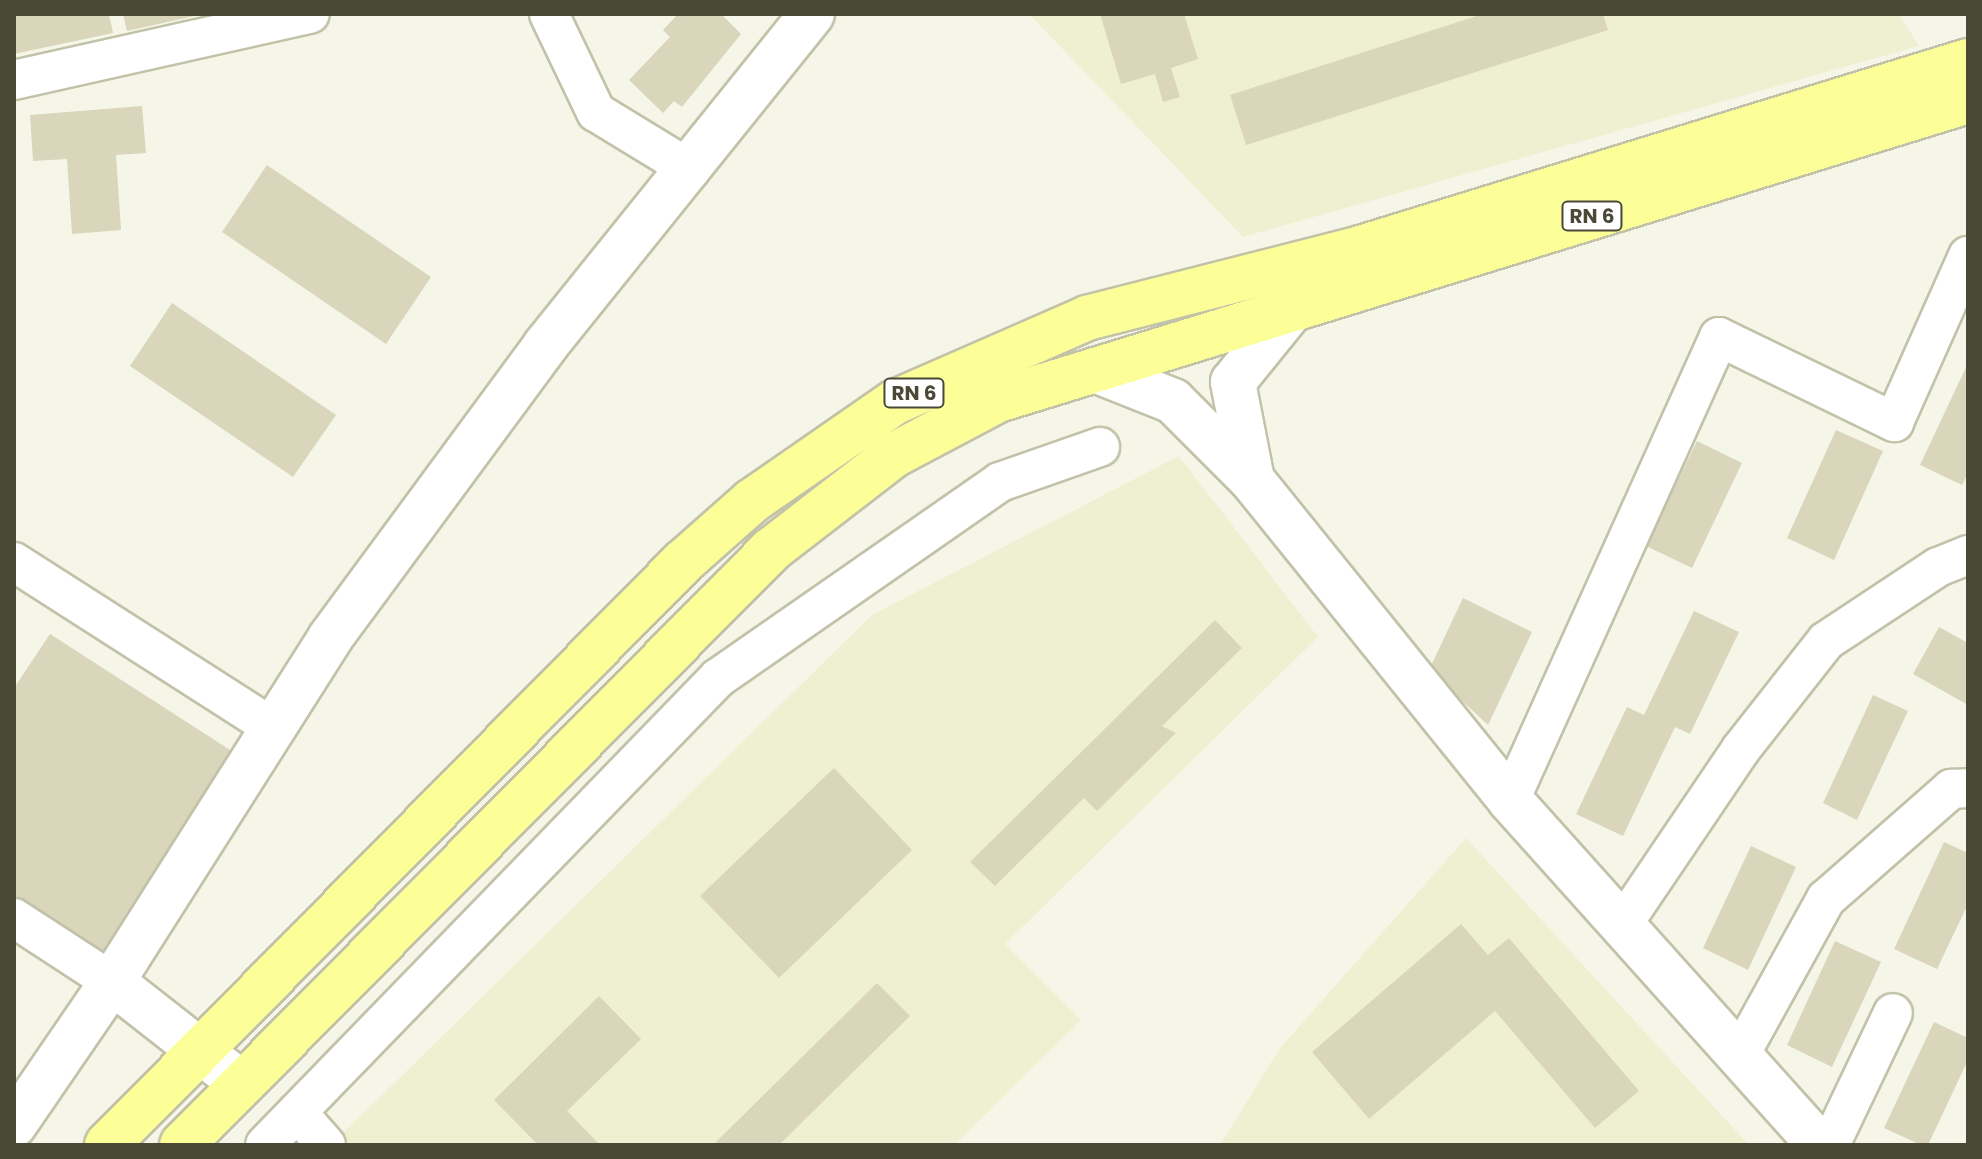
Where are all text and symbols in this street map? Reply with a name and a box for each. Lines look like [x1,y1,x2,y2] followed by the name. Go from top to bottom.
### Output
[1560,200,1624,232] road number: RN 6
[882,377,946,409] road number: RN 6

